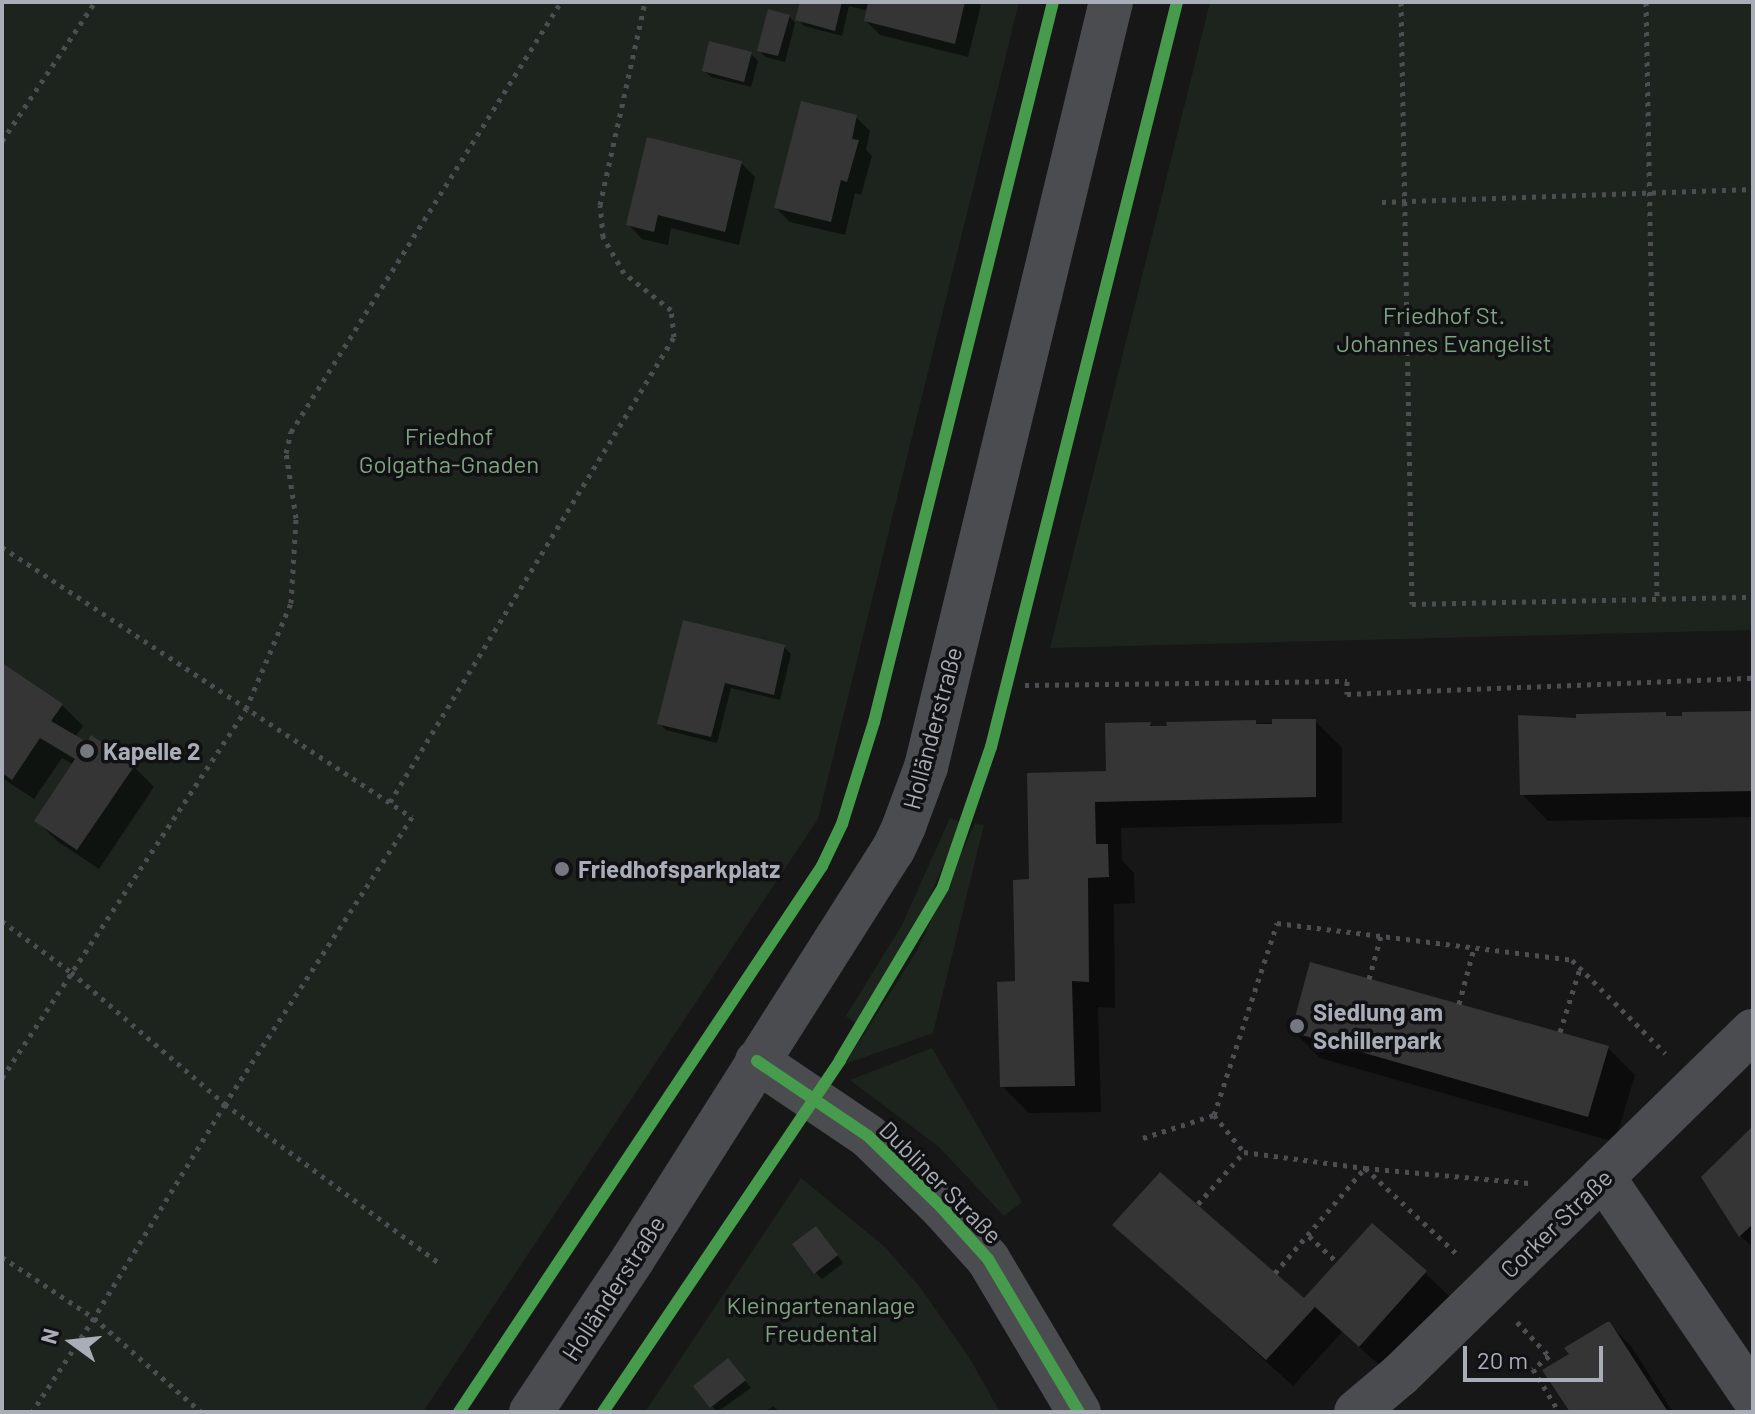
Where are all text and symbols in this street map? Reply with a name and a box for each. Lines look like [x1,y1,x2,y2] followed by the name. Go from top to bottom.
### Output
[1336,301,1552,357] park label: Friedhof St. Johannes Evangelist
[359,422,539,478] park label: Friedhof Golgatha-Gnaden
[897,644,967,812] street label: Holländerstraße
[103,737,200,765] place label: Kapelle 2
[78,742,96,760] marker: Kapelle 2
[578,855,780,883] place label: Friedhofsparkplatz
[553,860,571,878] marker: Friedhofsparkplatz
[1313,998,1443,1054] place label: Siedlung am Schillerpark
[1288,1017,1306,1035] marker: Siedlung am Schillerpark
[874,1115,1008,1249] street label: Dubliner Straße
[1494,1163,1618,1283] street label: Corker Straße
[556,1210,670,1366] street label: Holländerstraße
[727,1291,915,1347] park label: Kleingartenanlage Freudental
[32,1302,112,1382] north arrow
[34,1325,63,1346] text: N
[1467,1330,1607,1380] scale bar
[1477,1345,1528,1374] text: 20 m

